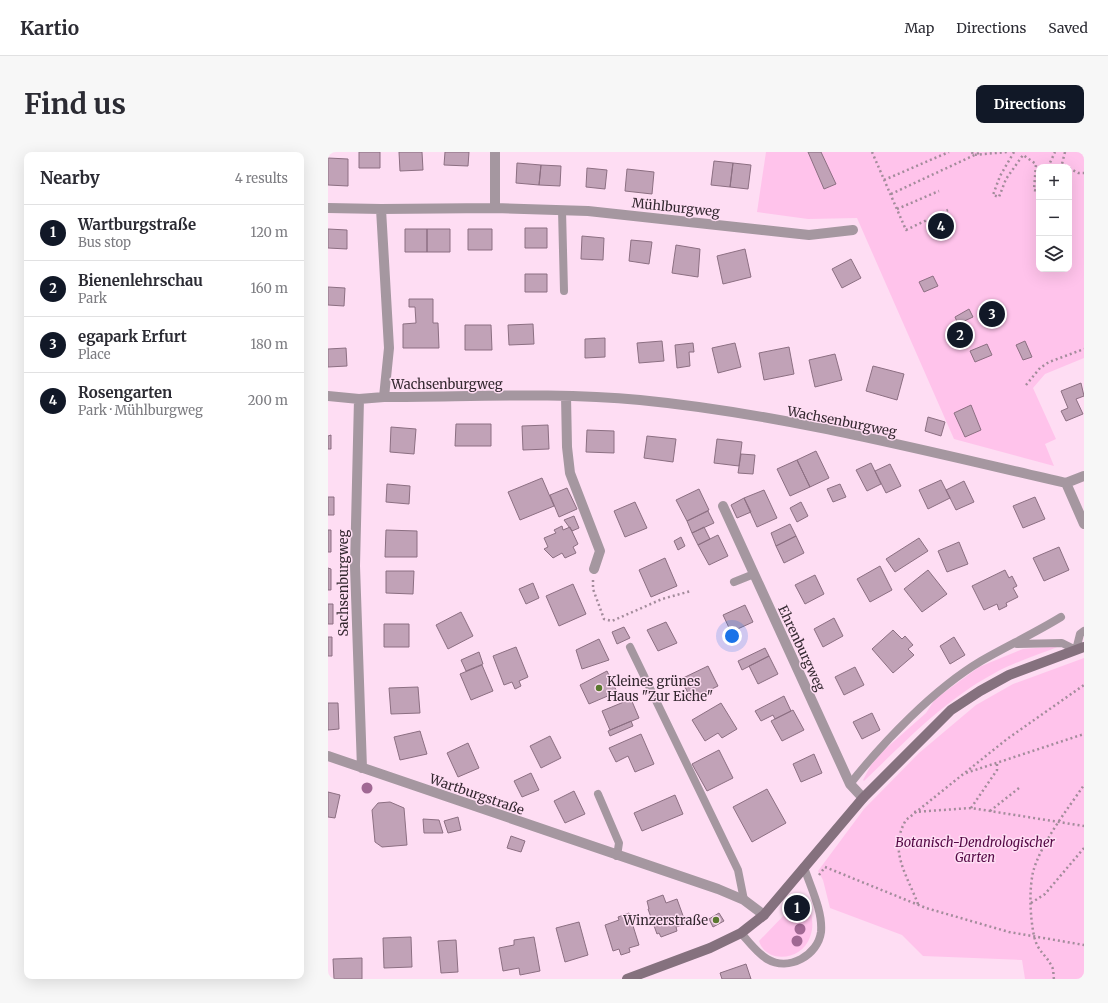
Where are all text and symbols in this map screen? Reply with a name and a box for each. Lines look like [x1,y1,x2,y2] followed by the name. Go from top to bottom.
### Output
[20,16,79,40] text: Kartio
[904,19,934,37] text: Map
[956,19,1026,37] text: Directions
[1048,19,1088,37] text: Saved
[976,85,1084,123] button: Directions
[24,86,126,122] text: Find us
[1036,164,1072,272] map controls
[1036,164,1072,200] button: +
[40,167,100,189] text: Nearby
[235,170,288,187] text: 4 results
[631,194,721,221] street label: Mühlburgweg
[1036,200,1072,236] button: −
[928,211,954,241] pin: 4
[78,215,196,234] text: Wartburgstraße
[50,224,56,241] text: 1
[250,224,288,241] text: 120 m
[78,234,131,251] text: Bus stop
[1036,236,1072,272] button: layers
[78,271,203,290] text: Bienenlehrschau
[49,280,57,297] text: 2
[250,280,288,297] text: 160 m
[78,290,107,307] text: Park
[979,299,1005,329] pin: 3
[947,320,973,350] pin: 2
[78,327,187,346] text: egapark Erfurt
[49,336,57,353] text: 3
[250,336,288,353] text: 180 m
[78,346,111,363] text: Place
[390,376,503,393] street label: Wachsenburgweg
[78,383,172,402] text: Rosengarten
[49,392,57,409] text: 4
[248,392,288,409] text: 200 m
[78,402,203,419] text: Park · Mühlburgweg
[785,402,898,440] street label: Wachsenburgweg
[335,529,352,636] street label: Sachsenburgweg
[774,603,829,694] street label: Ehrenburgweg
[722,626,742,646] your location
[607,673,713,705] place label: Kleines grünes Haus "Zur Eiche"
[594,683,604,693] marker: Kleines grünes Haus "Zur Eiche"
[426,770,527,819] street label: Wartburgstraße
[895,834,1055,866] park label: Botanisch-Dendrologischer Garten
[784,893,810,923] pin: 1
[622,912,708,929] place label: Winzerstraße
[711,915,721,925] marker: Winzerstraße

